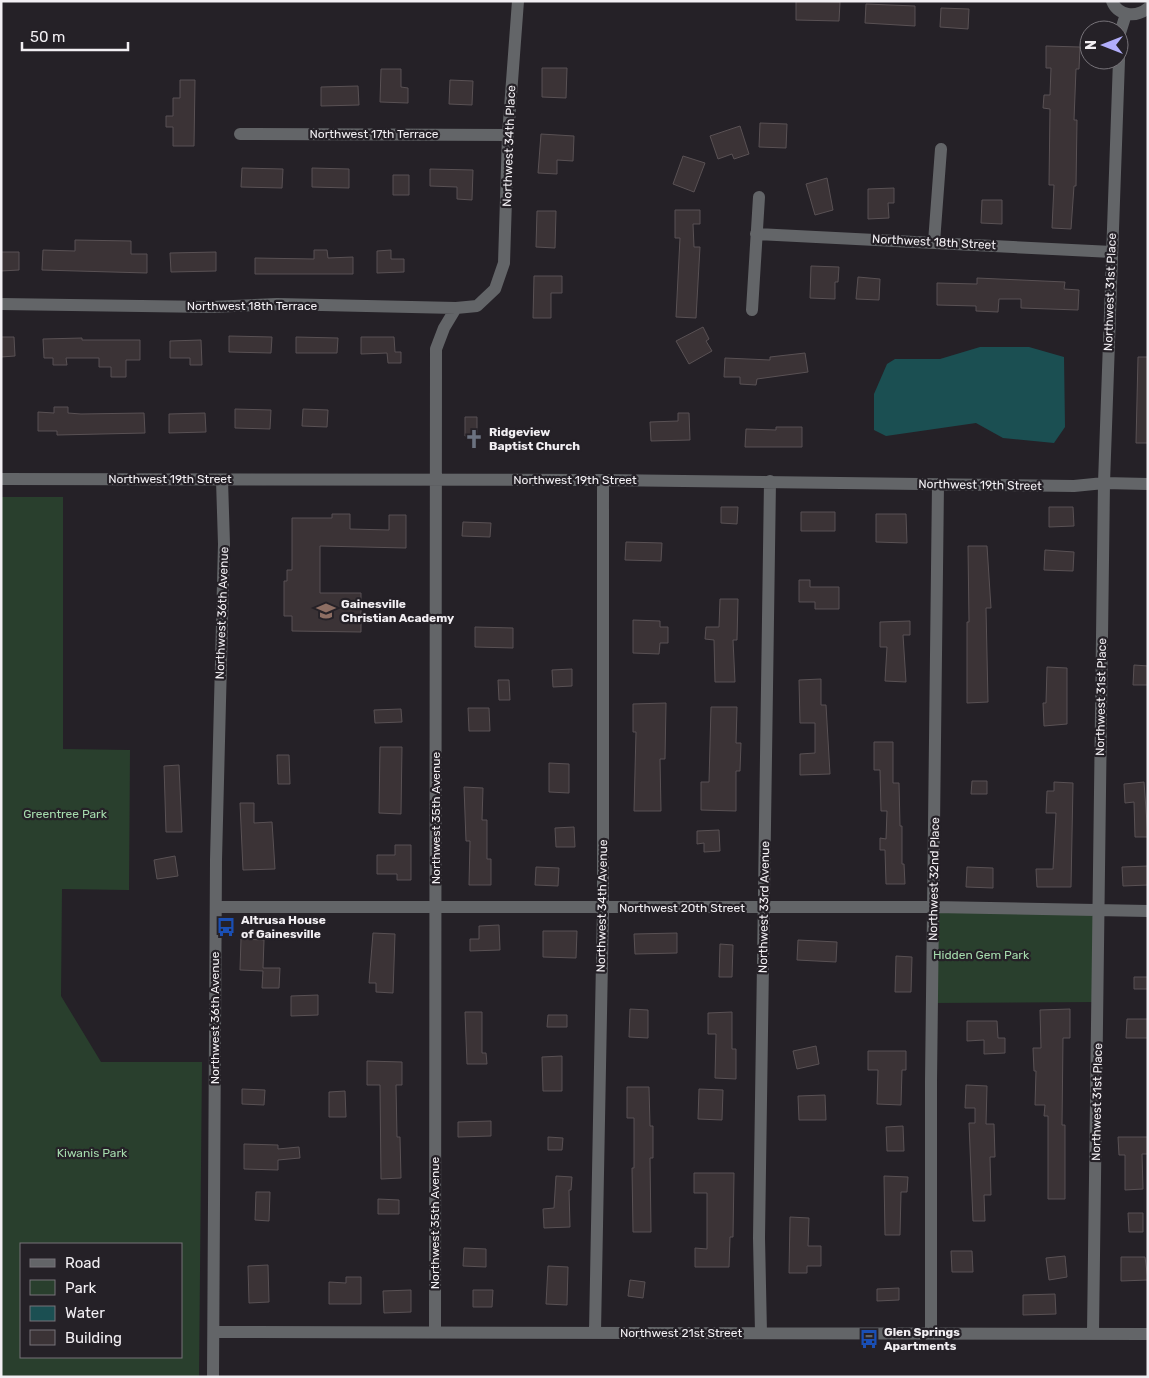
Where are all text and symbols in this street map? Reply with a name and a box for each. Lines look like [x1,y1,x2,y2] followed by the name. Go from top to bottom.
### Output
[22,20,129,52] scale bar
[1079,20,1129,70] north arrow
[30,28,65,46] text: 50 m
[1083,40,1100,50] text: N
[500,85,518,207] street label: Northwest 34th Place
[309,127,439,141] street label: Northwest 17th Terrace
[872,232,997,252] street label: Northwest 18th Street
[1101,232,1119,351] street label: Northwest 31st Place
[187,299,318,313] street label: Northwest 18th Terrace
[489,425,580,453] place label: Ridgeview Baptist Church
[463,428,485,450] church icon: Ridgeview Baptist Church
[108,472,232,486] street label: Northwest 19th Street
[513,473,637,487] street label: Northwest 19th Street
[918,477,1042,493] street label: Northwest 19th Street
[213,546,231,680] street label: Northwest 36th Avenue
[341,597,454,625] place label: Gainesville Christian Academy
[315,600,337,622] school or university icon: Gainesville Christian Academy
[1093,638,1109,756] street label: Northwest 31st Place
[429,751,443,884] street label: Northwest 35th Avenue
[23,807,108,821] park label: Greentree Park
[926,817,942,941] street label: Northwest 32nd Place
[594,839,610,973] street label: Northwest 34th Avenue
[756,840,772,973] street label: Northwest 33rd Avenue
[619,901,745,915] street label: Northwest 20th Street
[241,913,326,941] place label: Altrusa House of Gainesville
[215,916,237,938] bus stop icon: Altrusa House of Gainesville
[933,948,1030,962] park label: Hidden Gem Park
[208,951,222,1084] street label: Northwest 36th Avenue
[1089,1043,1105,1161] street label: Northwest 31st Place
[57,1146,128,1160] park label: Kiwanis Park
[428,1156,442,1289] street label: Northwest 35th Avenue
[20,1243,182,1358] legend
[65,1254,101,1272] text: Road
[65,1279,96,1297] text: Park
[65,1304,105,1322] text: Water
[884,1325,960,1353] place label: Glen Springs Apartments
[620,1326,742,1340] street label: Northwest 21st Street
[858,1328,880,1350] bus stop icon: Glen Springs Apartments
[65,1329,122,1347] text: Building

